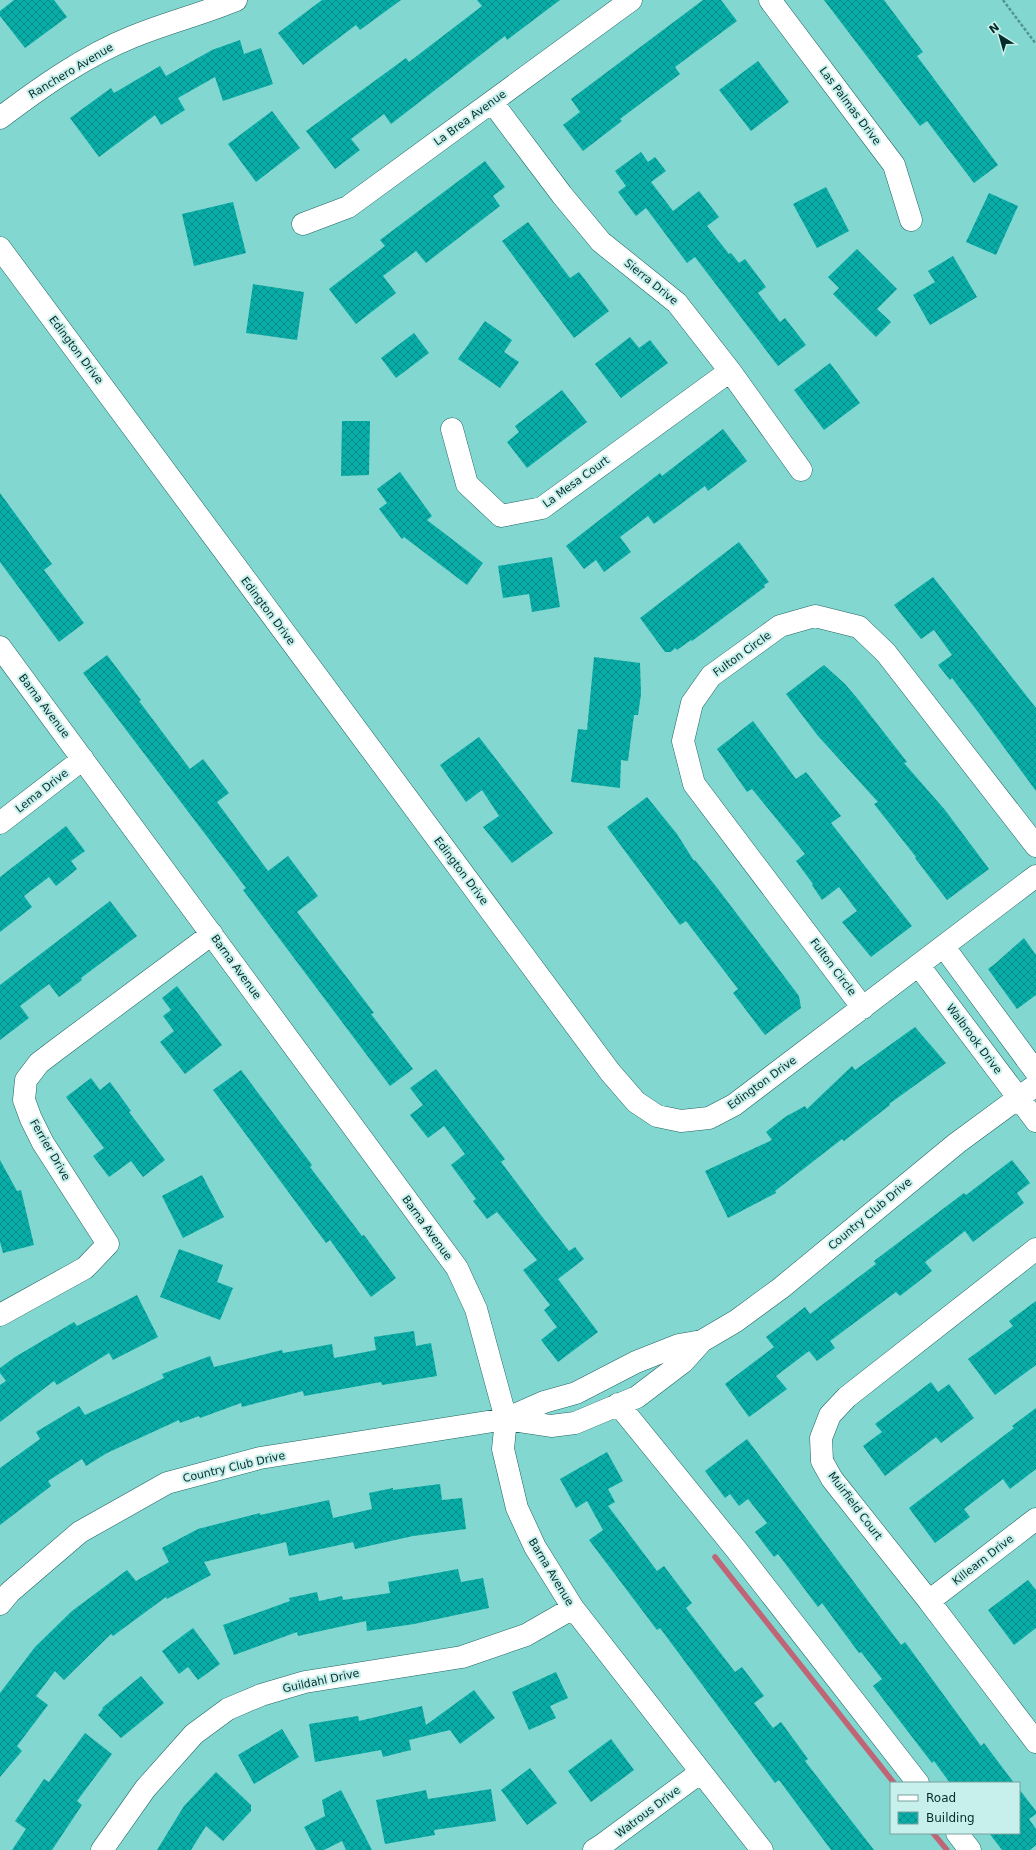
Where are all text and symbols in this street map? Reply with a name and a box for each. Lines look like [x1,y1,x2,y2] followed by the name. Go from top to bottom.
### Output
[980,16,1020,56] north arrow
[987,20,1002,36] text: N
[26,41,116,101] street label: Ranchero Avenue
[817,65,884,148] street label: Las Palmas Drive
[431,87,509,149] street label: La Brea Avenue
[622,256,681,308] street label: Sierra Drive
[46,313,106,387] street label: Edington Drive
[540,453,612,510] street label: La Mesa Court
[238,574,298,648] street label: Edington Drive
[711,629,774,679] street label: Fulton Circle
[16,671,72,741] street label: Barna Avenue
[13,766,71,816] street label: Lema Drive
[431,834,491,908] street label: Edington Drive
[208,932,264,1002] street label: Barna Avenue
[807,936,859,998] street label: Fulton Circle
[944,1002,1005,1077] street label: Walbrook Drive
[725,1054,799,1112] street label: Edington Drive
[27,1117,73,1183] street label: Ferrier Drive
[826,1175,914,1253] street label: Country Club Drive
[399,1193,455,1263] street label: Barna Avenue
[182,1449,287,1485] street label: Country Club Drive
[825,1470,885,1543] street label: Muirfield Court
[950,1532,1016,1588] street label: Killearn Drive
[526,1536,576,1608] street label: Barna Avenue
[281,1666,361,1695] street label: Guildahl Drive
[890,1782,1020,1834] legend
[613,1783,683,1841] street label: Watrous Drive
[926,1791,956,1805] text: Road
[926,1811,975,1825] text: Building

